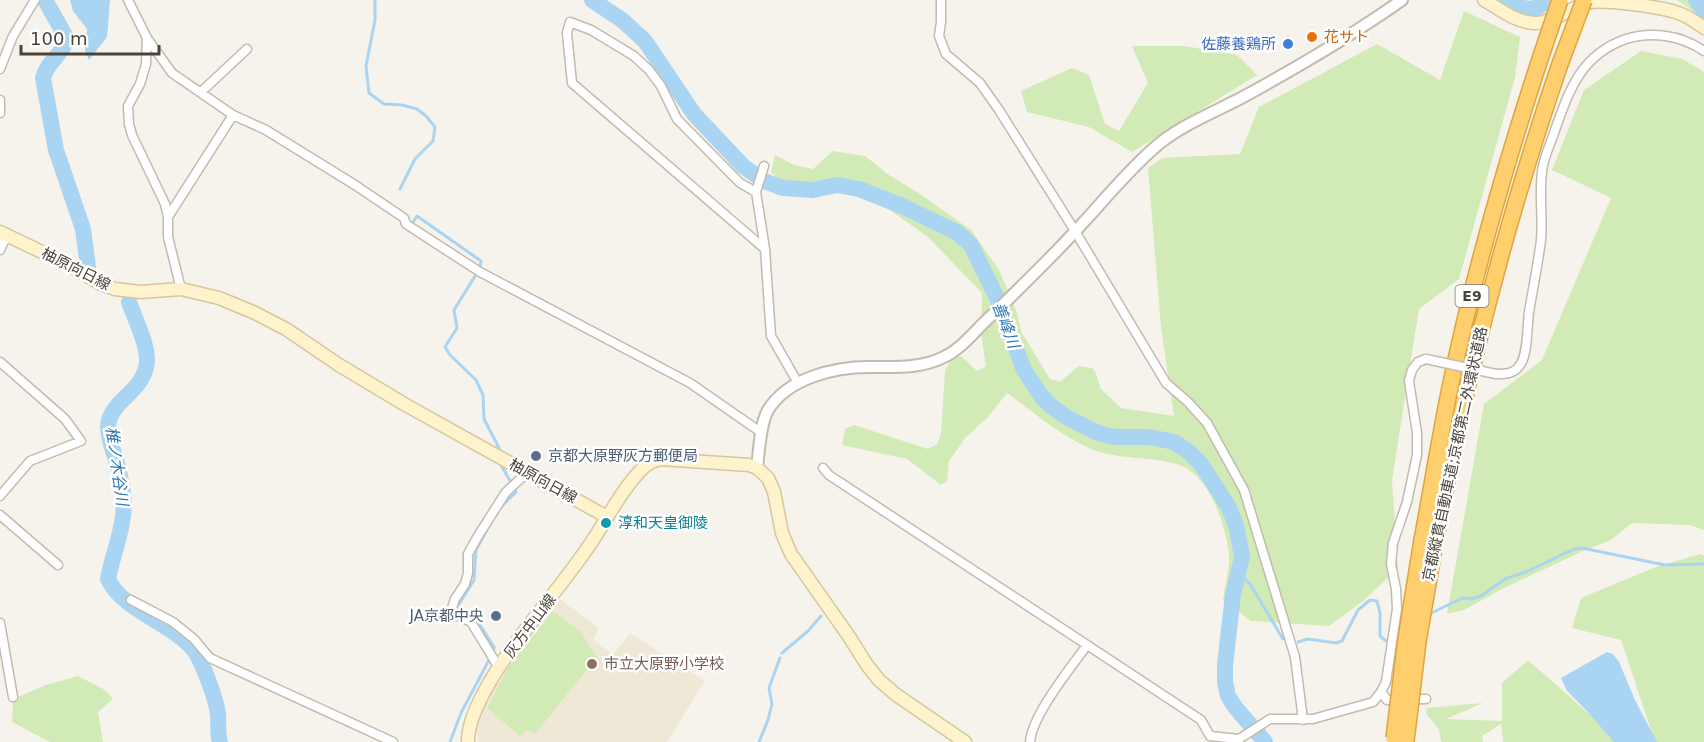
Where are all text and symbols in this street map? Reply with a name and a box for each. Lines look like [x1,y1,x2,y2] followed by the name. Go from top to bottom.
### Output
[21,18,159,56] scale bar
[30,28,88,49] text: 100 m
[1324,28,1369,46] place label: 花サト
[1305,30,1319,44] marker: 花サト
[1201,35,1276,53] place label: 佐藤養鶏所
[1281,37,1295,51] marker: 佐藤養鶏所
[38,244,114,294] street label: 柚原向日線
[1456,285,1488,307] road number: E9
[989,299,1024,353] water label: 善峰川
[1419,325,1491,583] street label: 京都縦貫自動車道;京都第二外環状道路
[102,425,132,509] water label: 椎ノ木谷川
[548,447,698,465] place label: 京都大原野灰方郵便局
[529,449,543,463] marker: 京都大原野灰方郵便局
[506,455,580,507] street label: 柚原向日線
[618,514,708,532] place label: 淳和天皇御陵
[599,516,613,530] marker: 淳和天皇御陵
[500,591,560,661] street label: 灰方中山線
[409,607,484,625] place label: JA京都中央
[489,609,503,623] marker: JA京都中央
[604,655,724,673] place label: 市立大原野小学校
[585,657,599,671] marker: 市立大原野小学校

